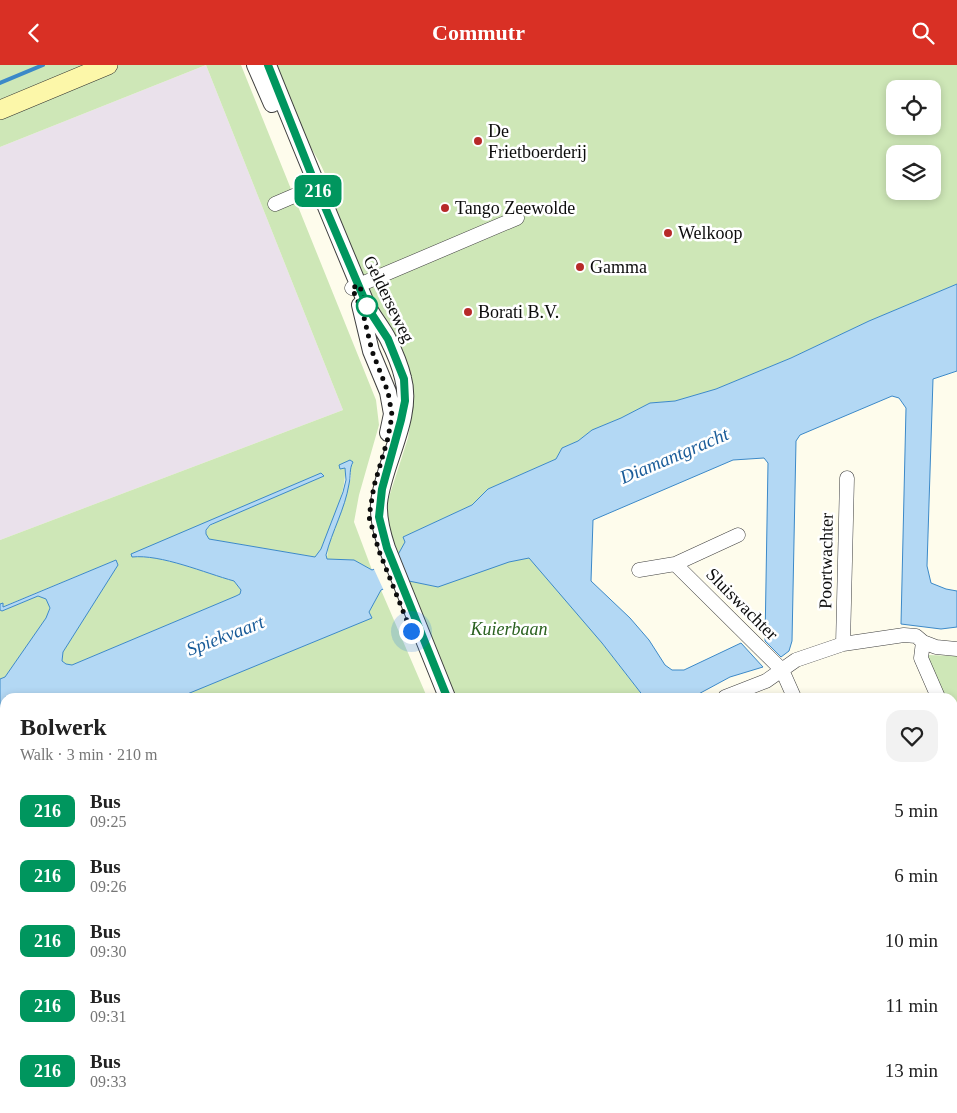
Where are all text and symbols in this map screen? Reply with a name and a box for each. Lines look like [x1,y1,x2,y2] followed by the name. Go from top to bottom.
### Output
[20,19,48,47] icon: back
[909,19,937,47] icon: search
[432,20,525,45] text: Commutr
[886,80,941,200] map controls
[886,80,941,135] button: locate
[488,121,587,162] place label: De Frietboerderij
[472,135,484,147] marker: De Frietboerderij
[886,145,941,200] button: layers
[289,175,347,207] line badge: 216
[305,181,332,201] text: 216
[455,198,575,218] place label: Tango Zeewolde
[439,202,451,214] marker: Tango Zeewolde
[678,223,743,243] place label: Welkoop
[662,227,674,239] marker: Welkoop
[359,252,419,346] street label: Gelderseweg
[590,257,647,277] place label: Gamma
[574,261,586,273] marker: Gamma
[356,295,378,317] unlabelled marker
[478,302,559,322] place label: Borati B.V.
[462,306,474,318] marker: Borati B.V.
[616,423,732,488] water label: Diamantgracht
[815,513,837,609] street label: Poortwachter
[702,564,782,644] street label: Sluiswachter
[183,611,268,660] water label: Spiekvaart
[399,619,424,644] your location
[469,619,548,639] park label: Kuierbaan
[886,710,938,762] button: heart
[20,714,107,740] text: Bolwerk
[20,746,157,763] text: Walk · 3 min · 210 m
[90,791,121,812] text: Bus
[894,800,938,821] text: 5 min
[34,801,61,821] text: 216
[90,813,126,830] text: 09:25
[90,856,121,877] text: Bus
[894,865,938,886] text: 6 min
[34,866,61,886] text: 216
[90,878,126,895] text: 09:26
[90,921,121,942] text: Bus
[885,930,938,951] text: 10 min
[34,931,61,951] text: 216
[90,943,126,960] text: 09:30
[90,986,121,1007] text: Bus
[885,995,938,1016] text: 11 min
[34,996,61,1016] text: 216
[90,1008,126,1025] text: 09:31
[90,1051,121,1072] text: Bus
[885,1060,938,1081] text: 13 min
[34,1061,61,1081] text: 216
[90,1073,126,1090] text: 09:33

